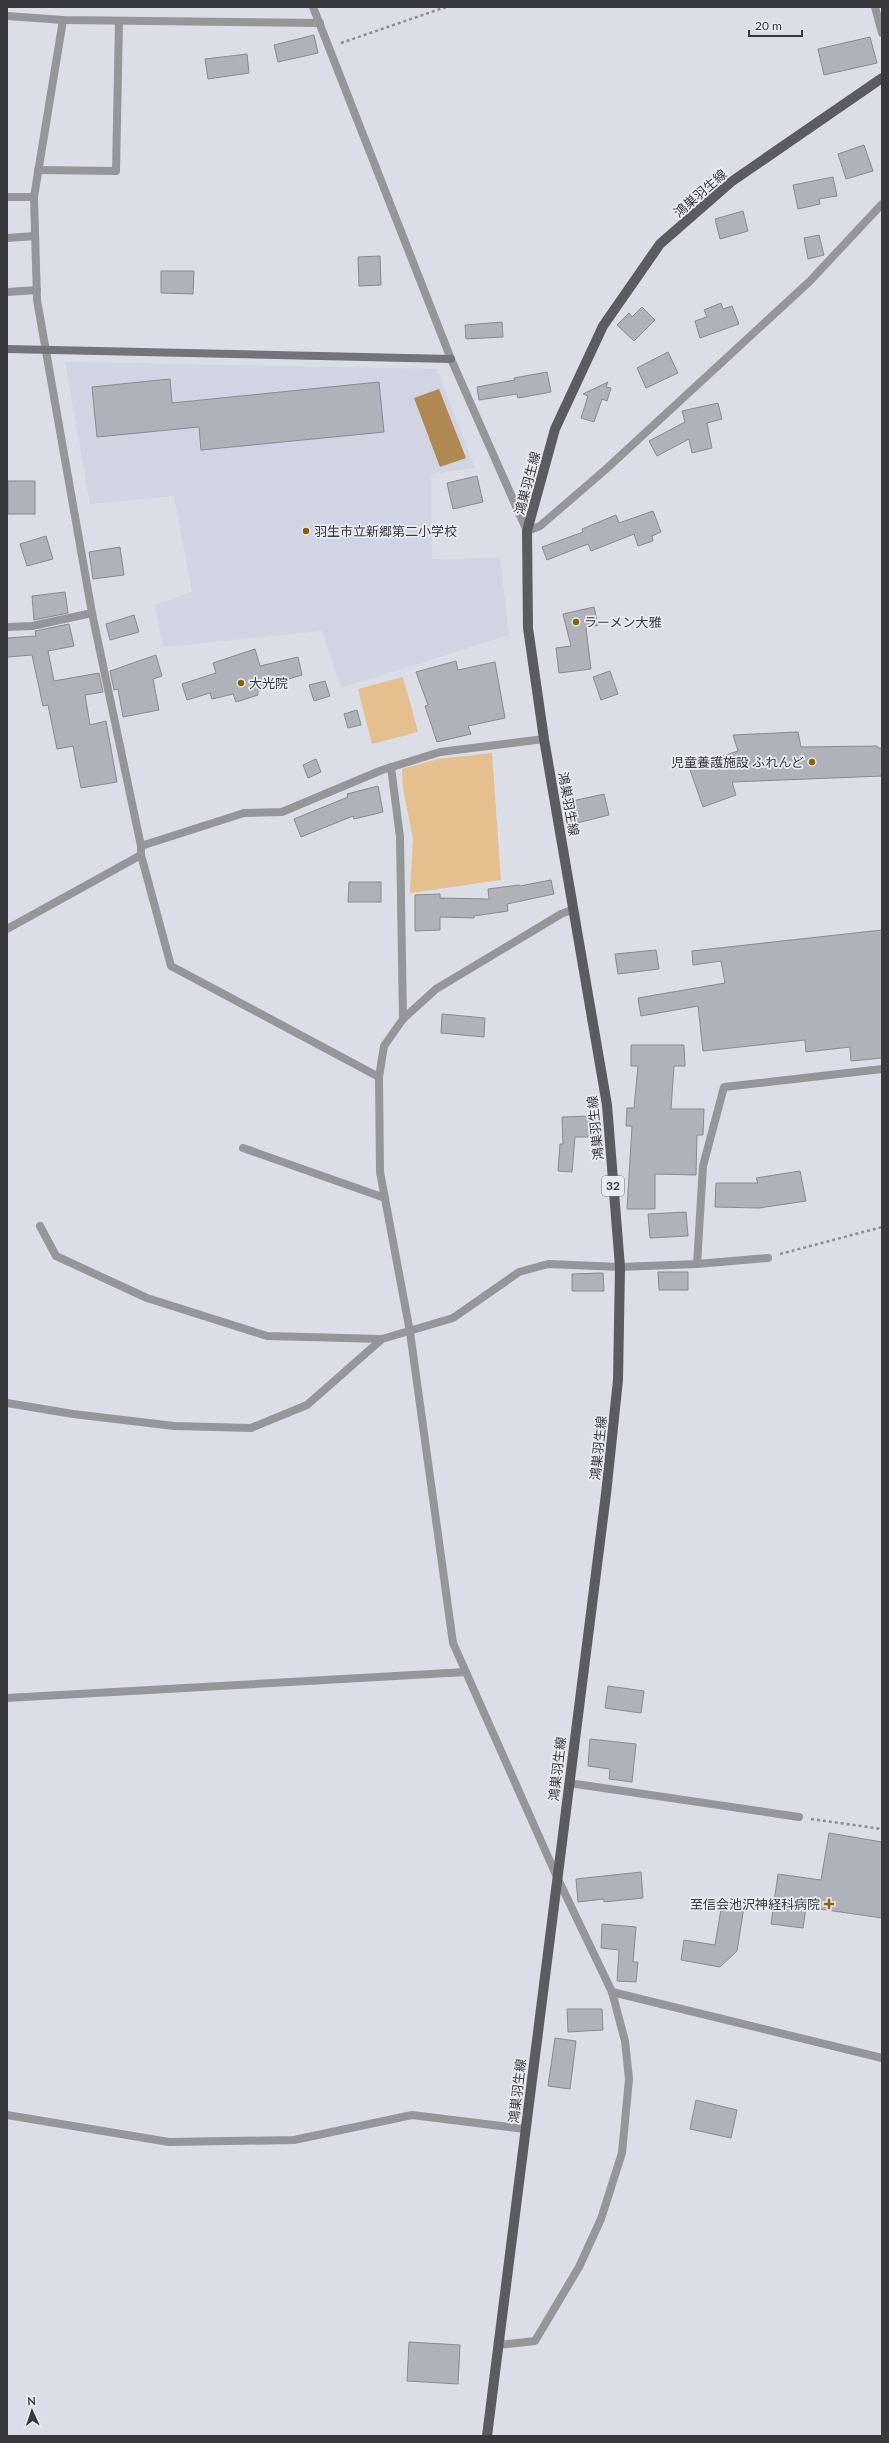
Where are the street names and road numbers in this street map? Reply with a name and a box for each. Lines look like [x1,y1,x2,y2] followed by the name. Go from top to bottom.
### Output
[670,166,730,220] street label: 鴻巣羽生線
[511,450,543,516] street label: 鴻巣羽生線
[555,771,583,837] street label: 鴻巣羽生線
[584,1095,606,1161] street label: 鴻巣羽生線
[602,1176,624,1196] road number: 32
[587,1415,609,1481] street label: 鴻巣羽生線
[545,1736,569,1802] street label: 鴻巣羽生線
[505,2058,529,2124] street label: 鴻巣羽生線

